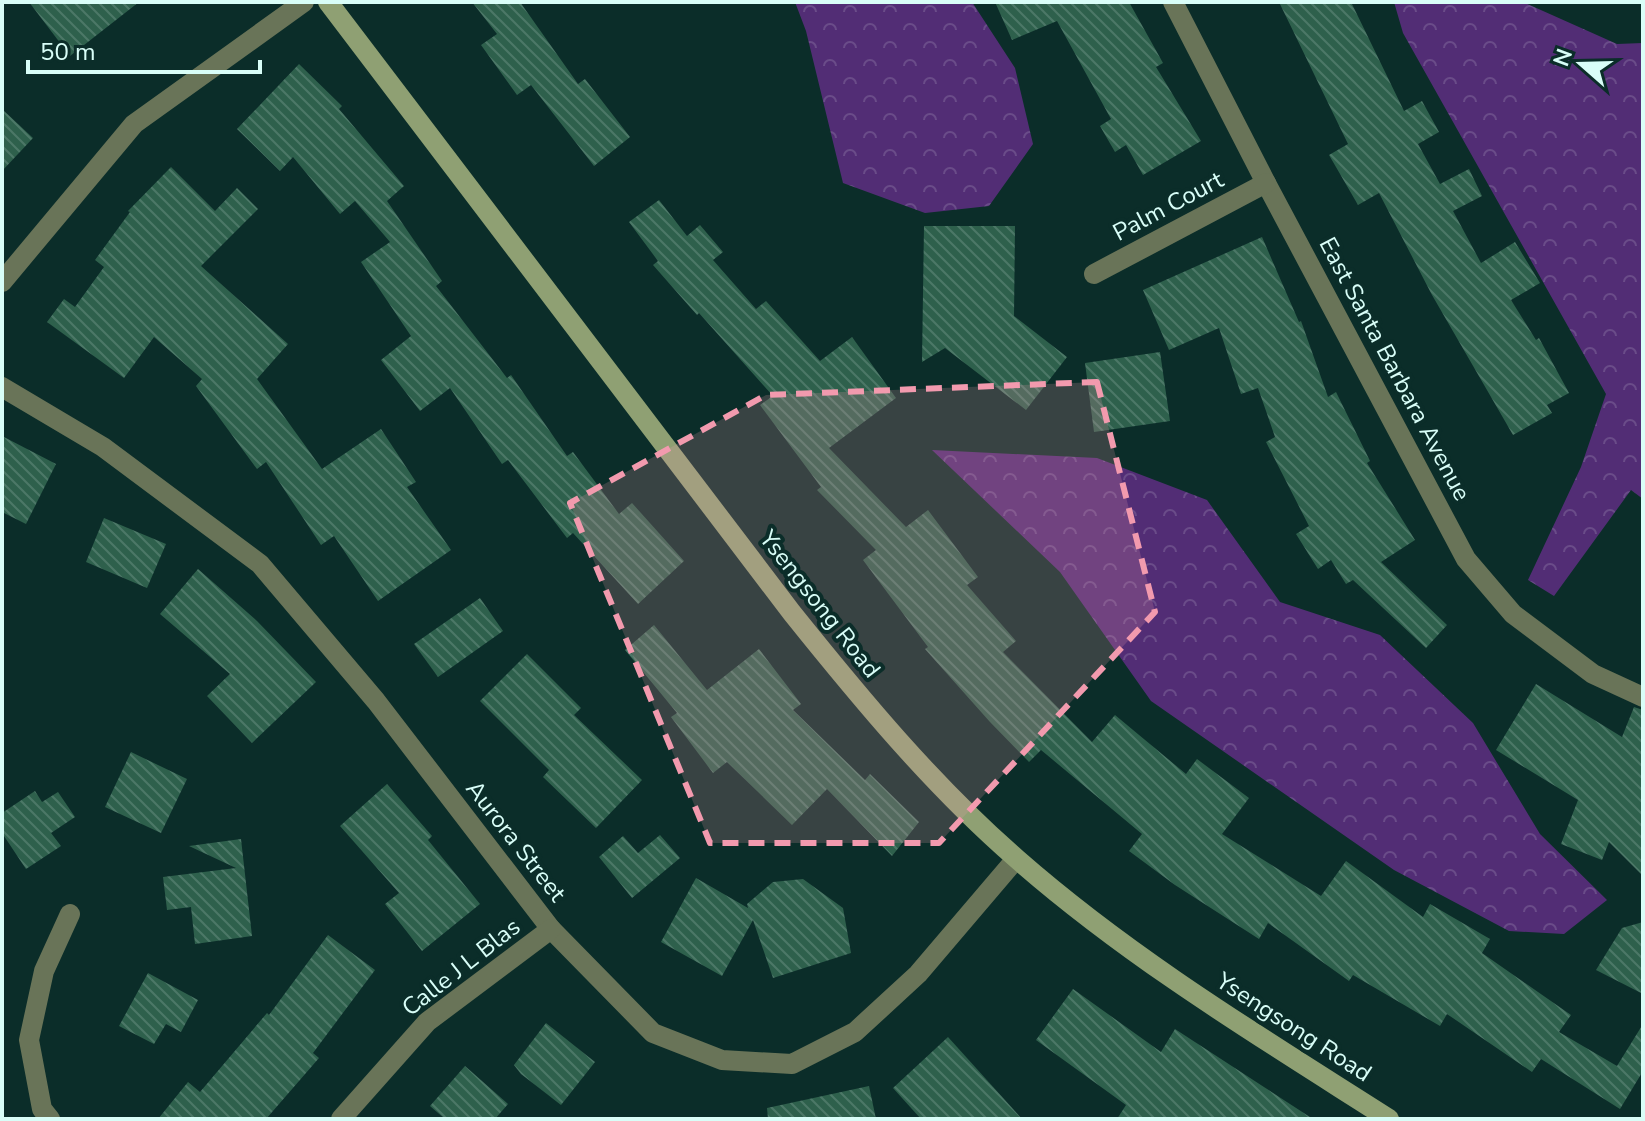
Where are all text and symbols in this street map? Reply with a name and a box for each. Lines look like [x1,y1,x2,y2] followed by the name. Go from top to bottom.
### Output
[28,24,260,74] scale bar
[1541,24,1621,104] north arrow
[40,36,96,68] text: 50 m
[1546,45,1580,70] text: N
[1107,163,1229,249] street label: Palm Court
[1312,232,1478,506] street label: East Santa Barbara Avenue
[752,523,888,684] street label: Ysengsong Road
[459,774,574,909] street label: Aurora Street
[395,911,527,1023] street label: Calle J L Blas
[1209,964,1378,1089] street label: Ysengsong Road

